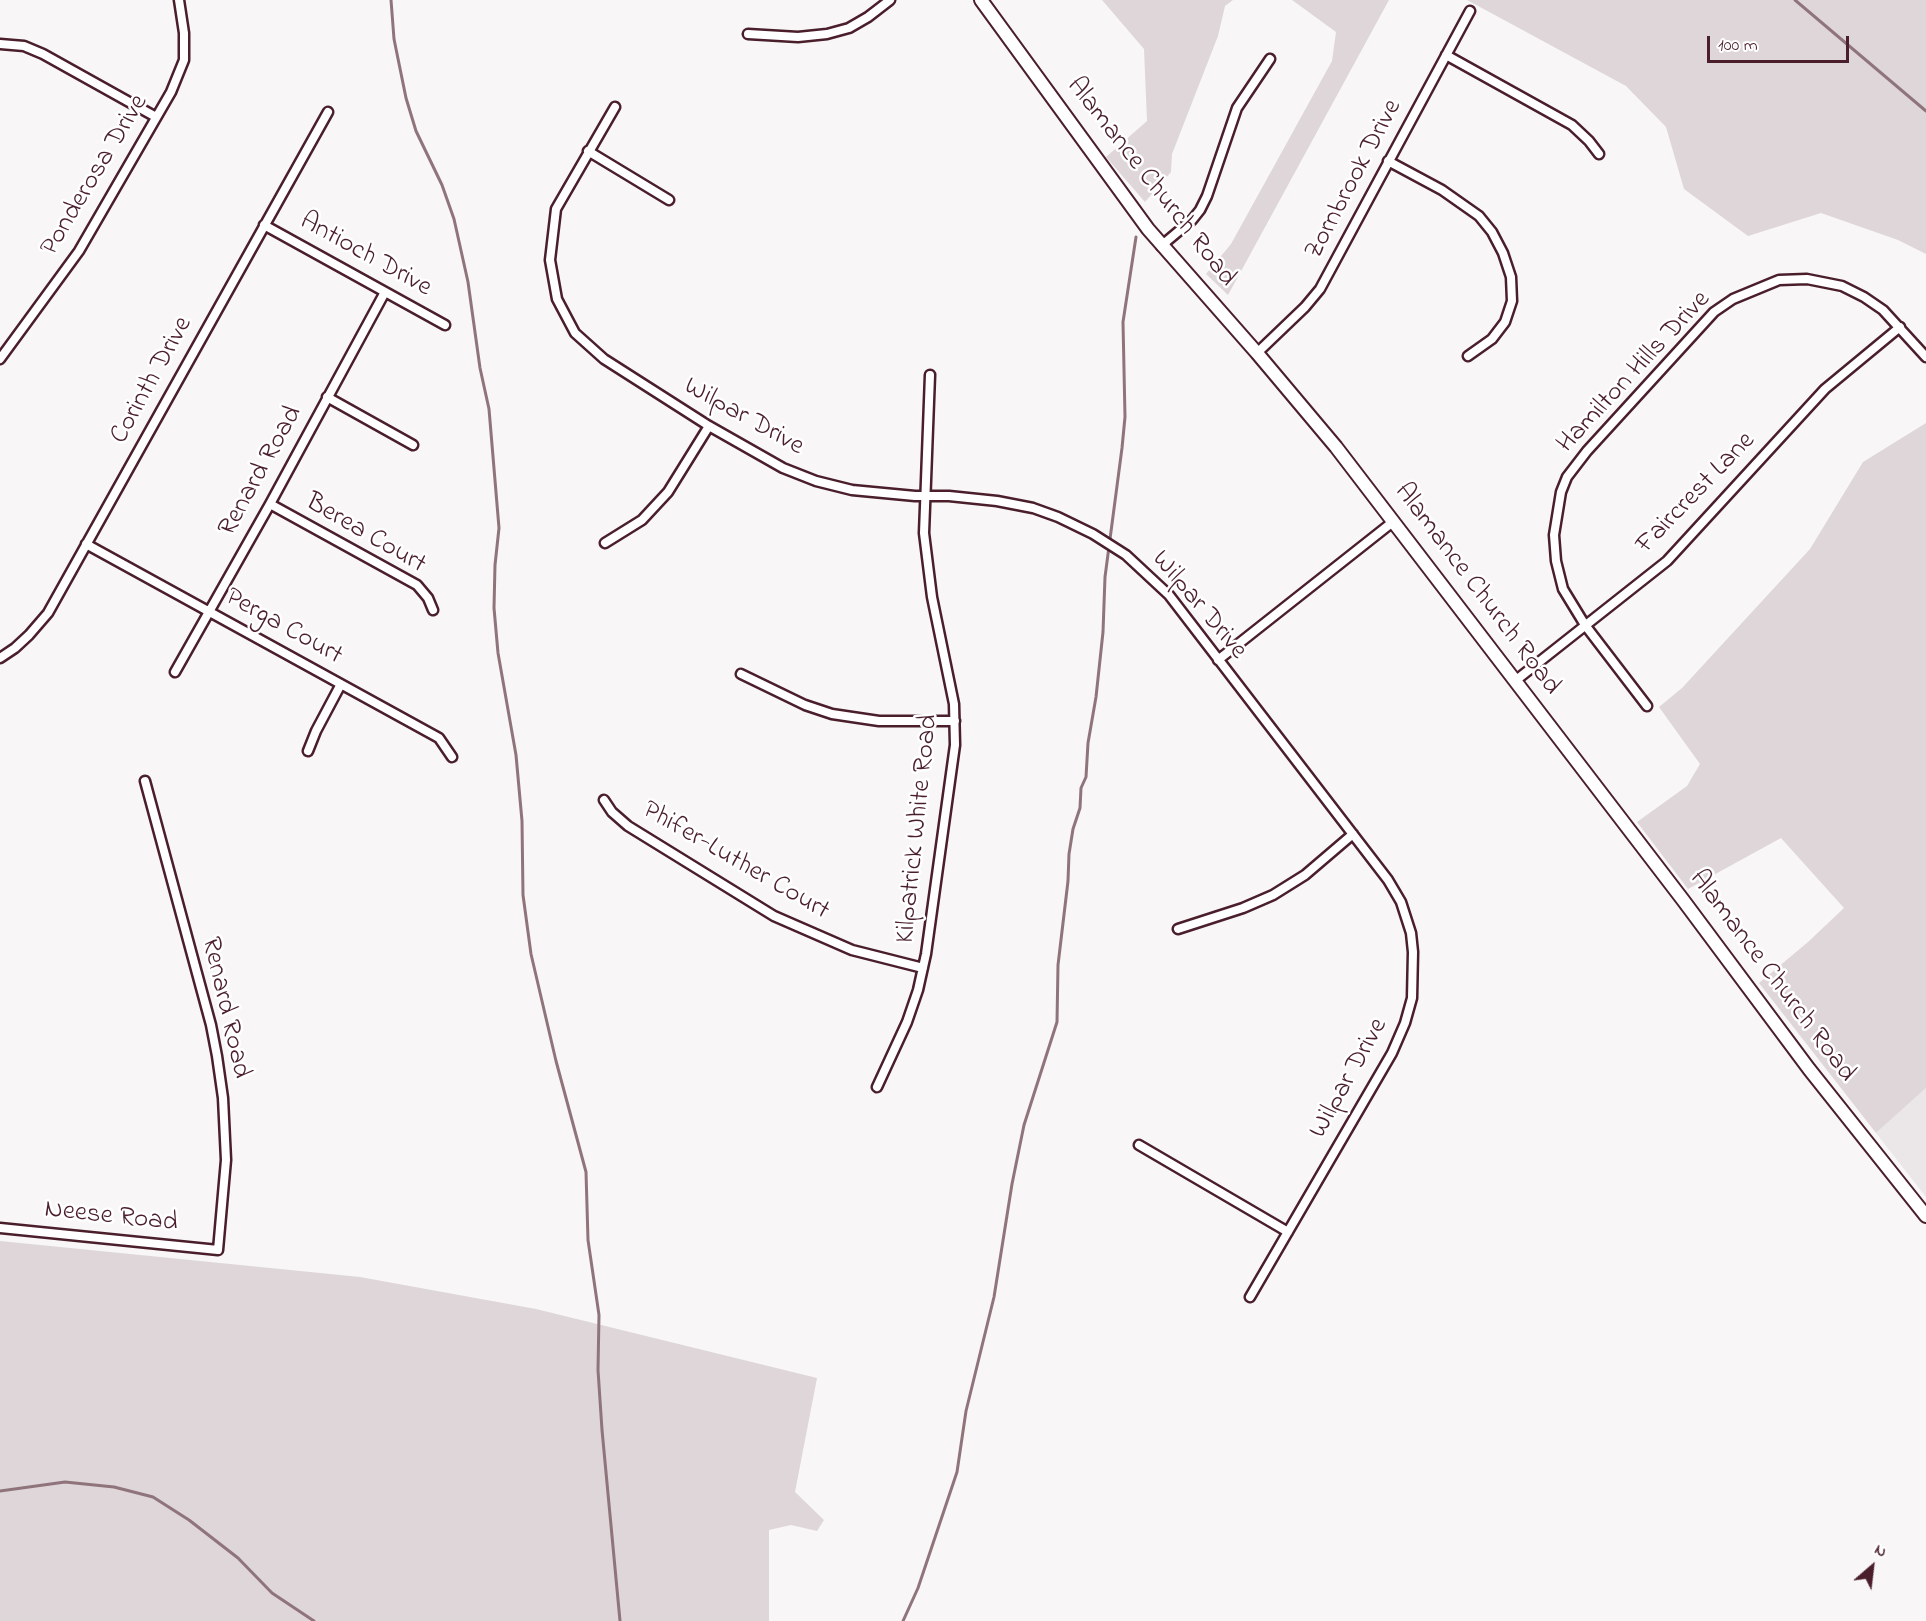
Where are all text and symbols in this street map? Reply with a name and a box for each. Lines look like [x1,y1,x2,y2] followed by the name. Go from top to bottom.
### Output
[1710,24,1852,62] scale bar
[1718,33,1758,59] text: 100 m
[1058,72,1242,294] street label: Alamance Church Road
[35,89,157,263] street label: Ponderosa Drive
[1299,95,1411,265] street label: Zornbrook Drive
[293,206,437,306] street label: Antioch Drive
[1551,285,1719,461] street label: Hamilton Hills Drive
[105,312,201,450] street label: Corinth Drive
[677,372,809,464] street label: Wilpar Drive
[213,401,311,543] street label: Renard Road
[1631,426,1763,562] street label: Faircrest Lane
[1386,478,1566,702] street label: Alamance Church Road
[299,488,431,582] street label: Berea Court
[1143,545,1253,667] street label: Wilpar Drive
[218,582,348,674] street label: Perga Court
[891,713,947,945] street label: Kilpatrick White Road
[636,795,834,929] street label: Phifer-Luther Court
[1681,865,1861,1089] street label: Alamance Church Road
[192,934,256,1082] street label: Renard Road
[1304,1013,1396,1145] street label: Wilpar Drive
[43,1195,179,1241] street label: Neese Road
[1842,1537,1902,1597] north arrow
[1870,1538,1891,1564] text: N

